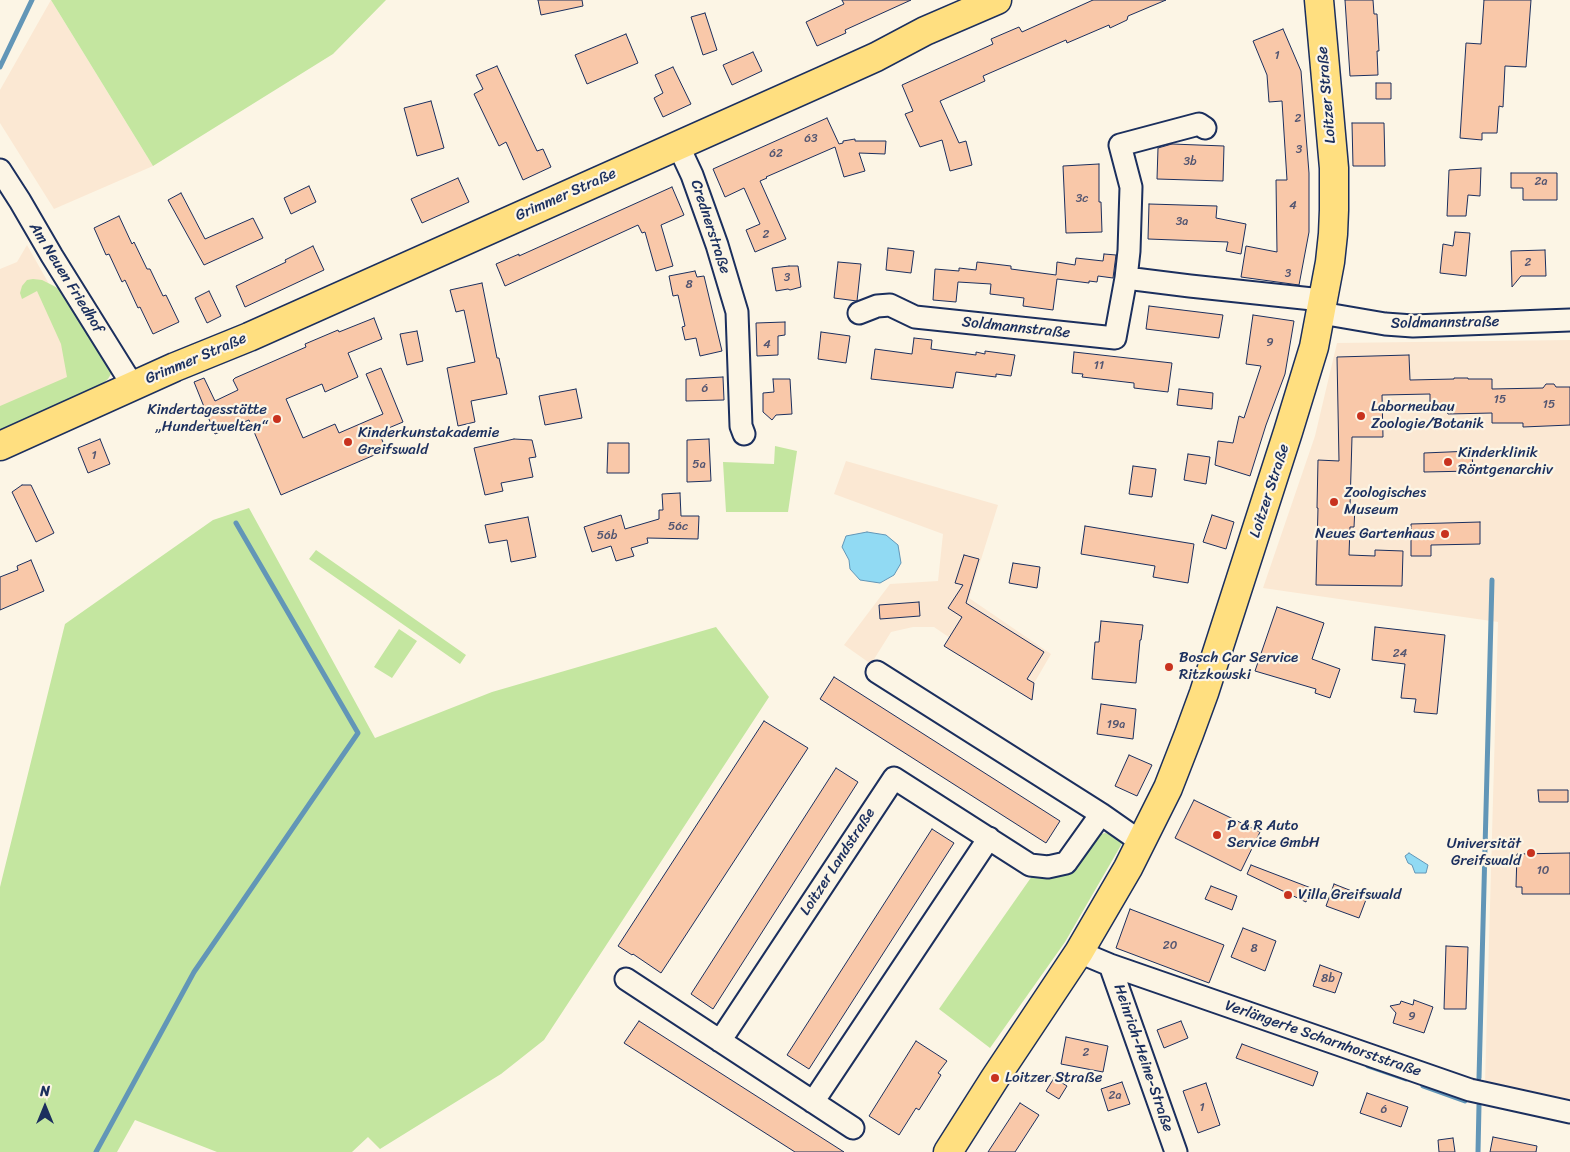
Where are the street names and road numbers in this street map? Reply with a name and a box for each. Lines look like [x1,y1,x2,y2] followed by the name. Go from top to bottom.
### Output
[1314,46,1340,144] street label: Loitzer Straße
[513,165,619,225] street label: Grimmer Straße
[686,178,734,276] street label: Crednerstraße
[25,220,107,336] street label: Am Neuen Friedhof
[961,313,1071,343] street label: Soldmannstraße
[1390,313,1500,333] street label: Soldmannstraße
[143,330,249,388] street label: Grimmer Straße
[1246,442,1294,540] street label: Loitzer Straße
[797,805,879,919] street label: Loitzer Landstraße
[1109,982,1177,1134] street label: Heinrich-Heine-Straße
[1223,997,1423,1081] street label: Verlängerte Scharnhorststraße

